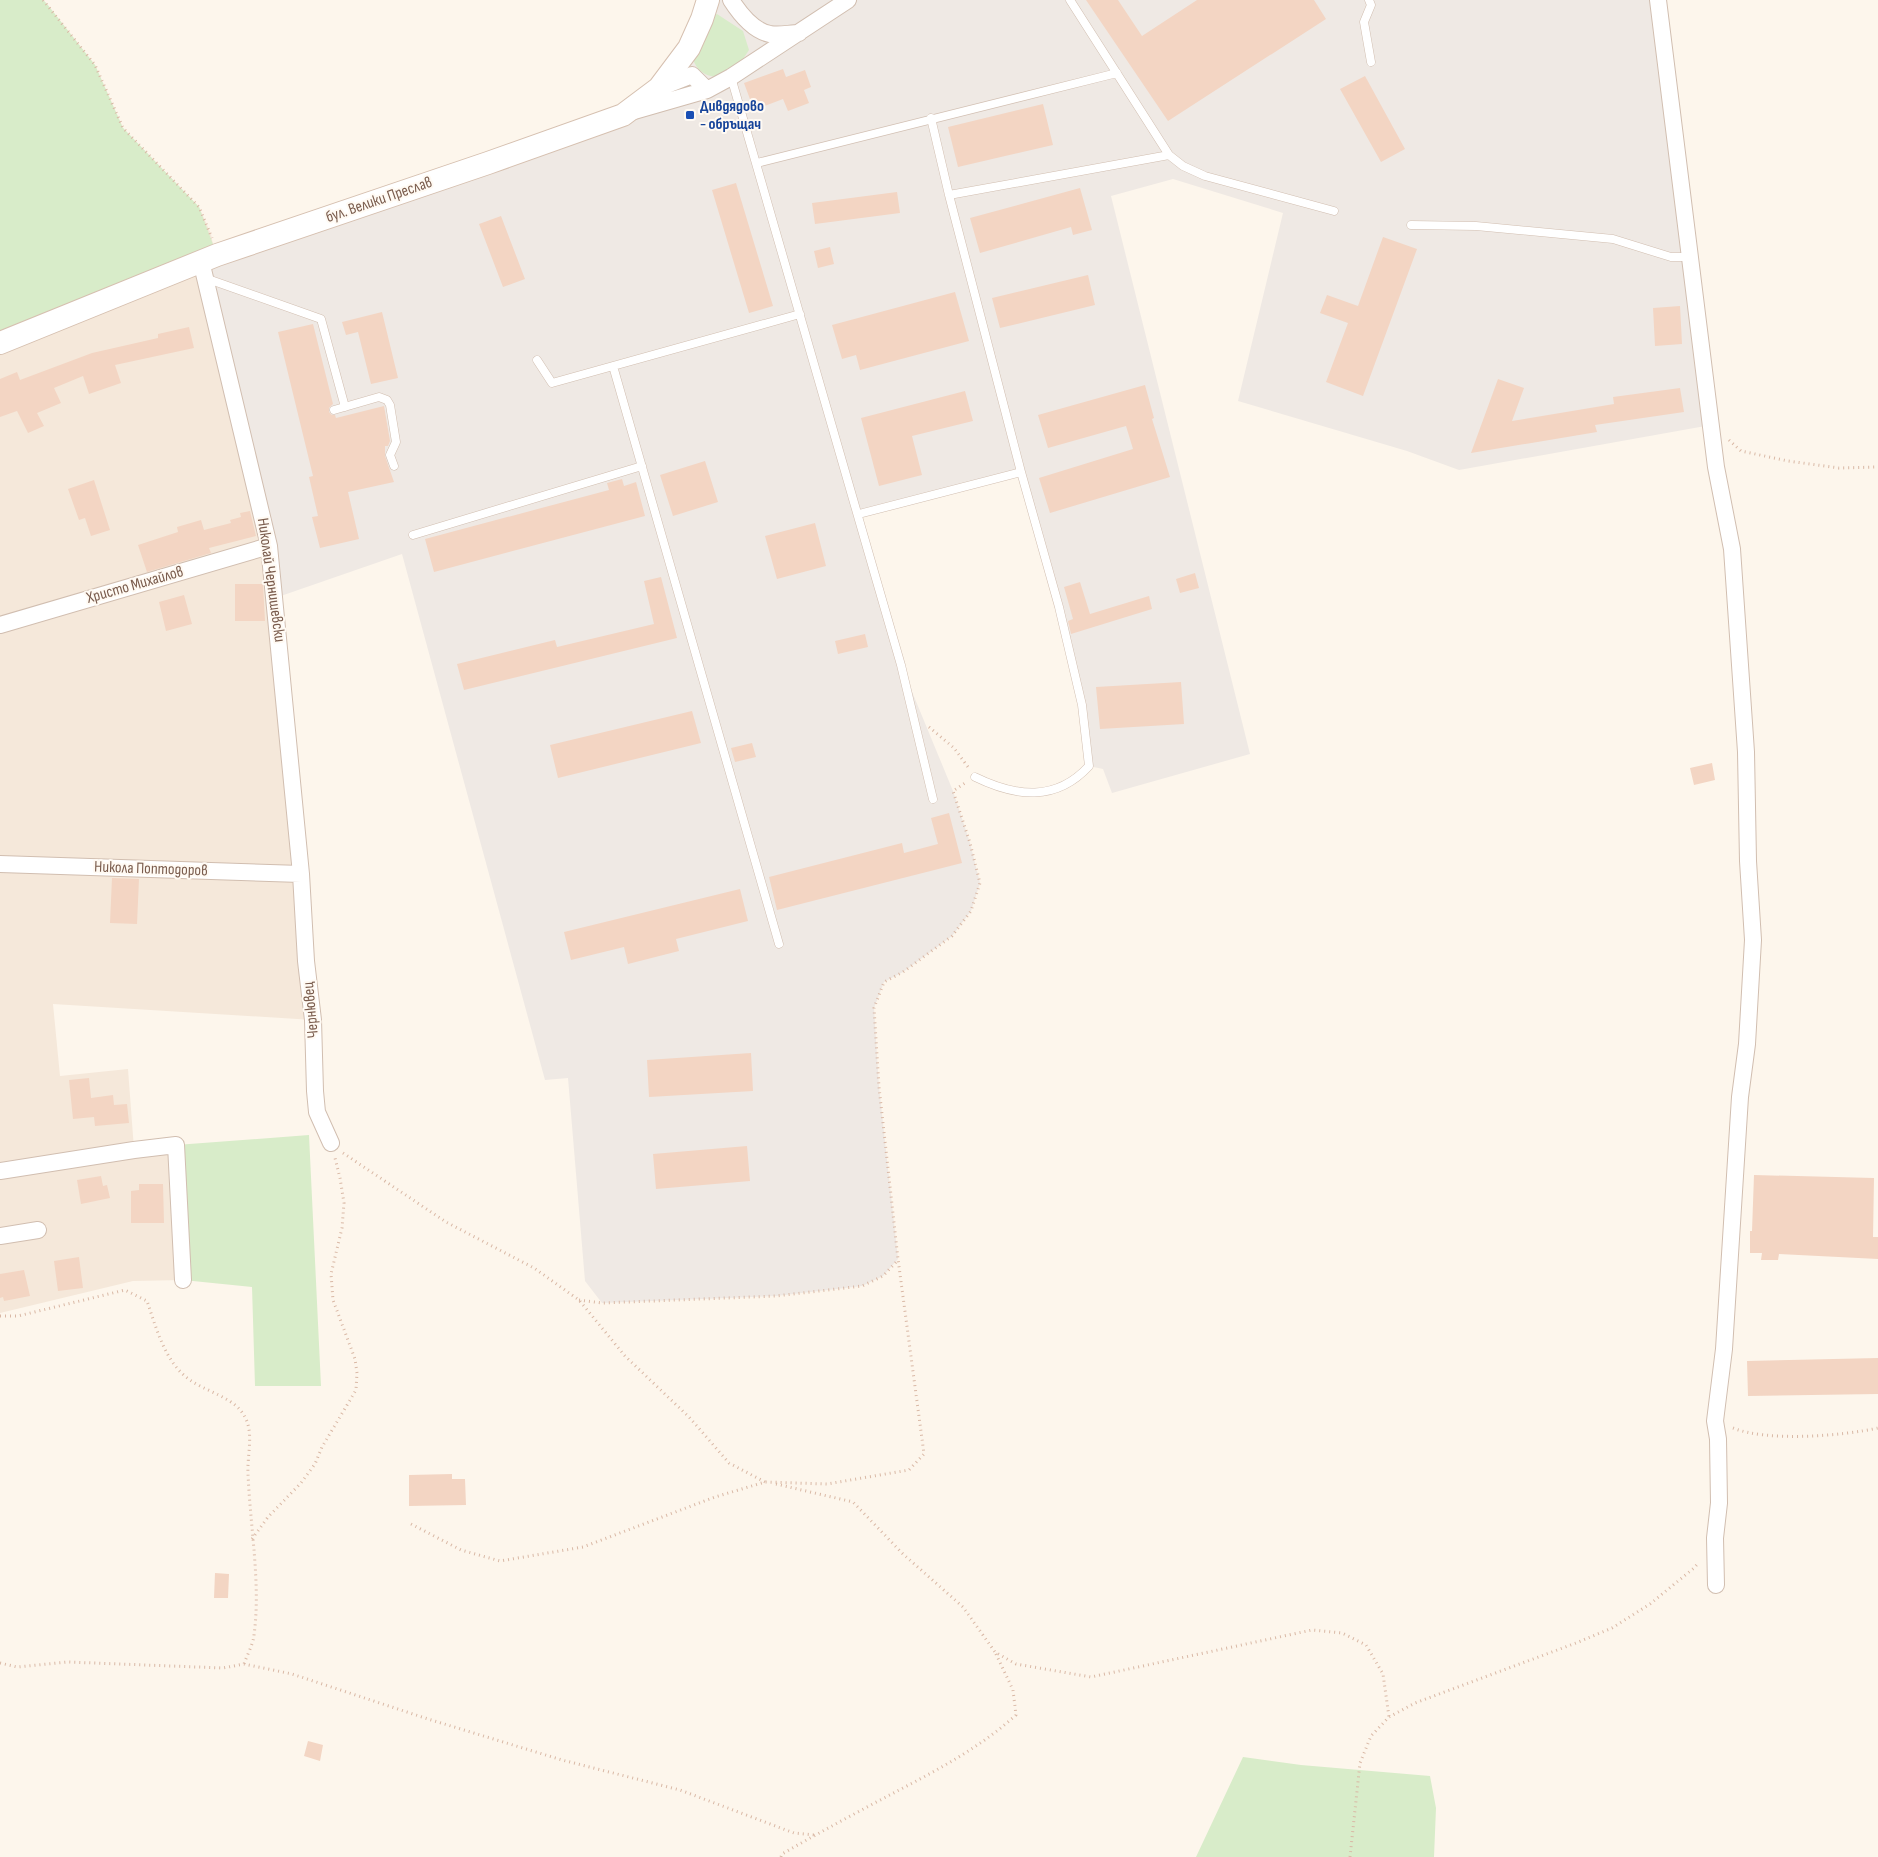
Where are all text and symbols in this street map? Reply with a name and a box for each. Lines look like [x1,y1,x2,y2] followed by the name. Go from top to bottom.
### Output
[700,97,764,134] place label: Дивдядово - обръщач
[684,109,696,121] marker: Дивдядово - обръщач
[323,173,435,227] street label: бул. Велики Преслав
[253,517,289,643] street label: Николай Чернишевски
[84,562,186,608] street label: Христо Михайлов
[94,858,208,880] street label: Никола Поптодоров
[299,981,323,1039] street label: Чернювец

